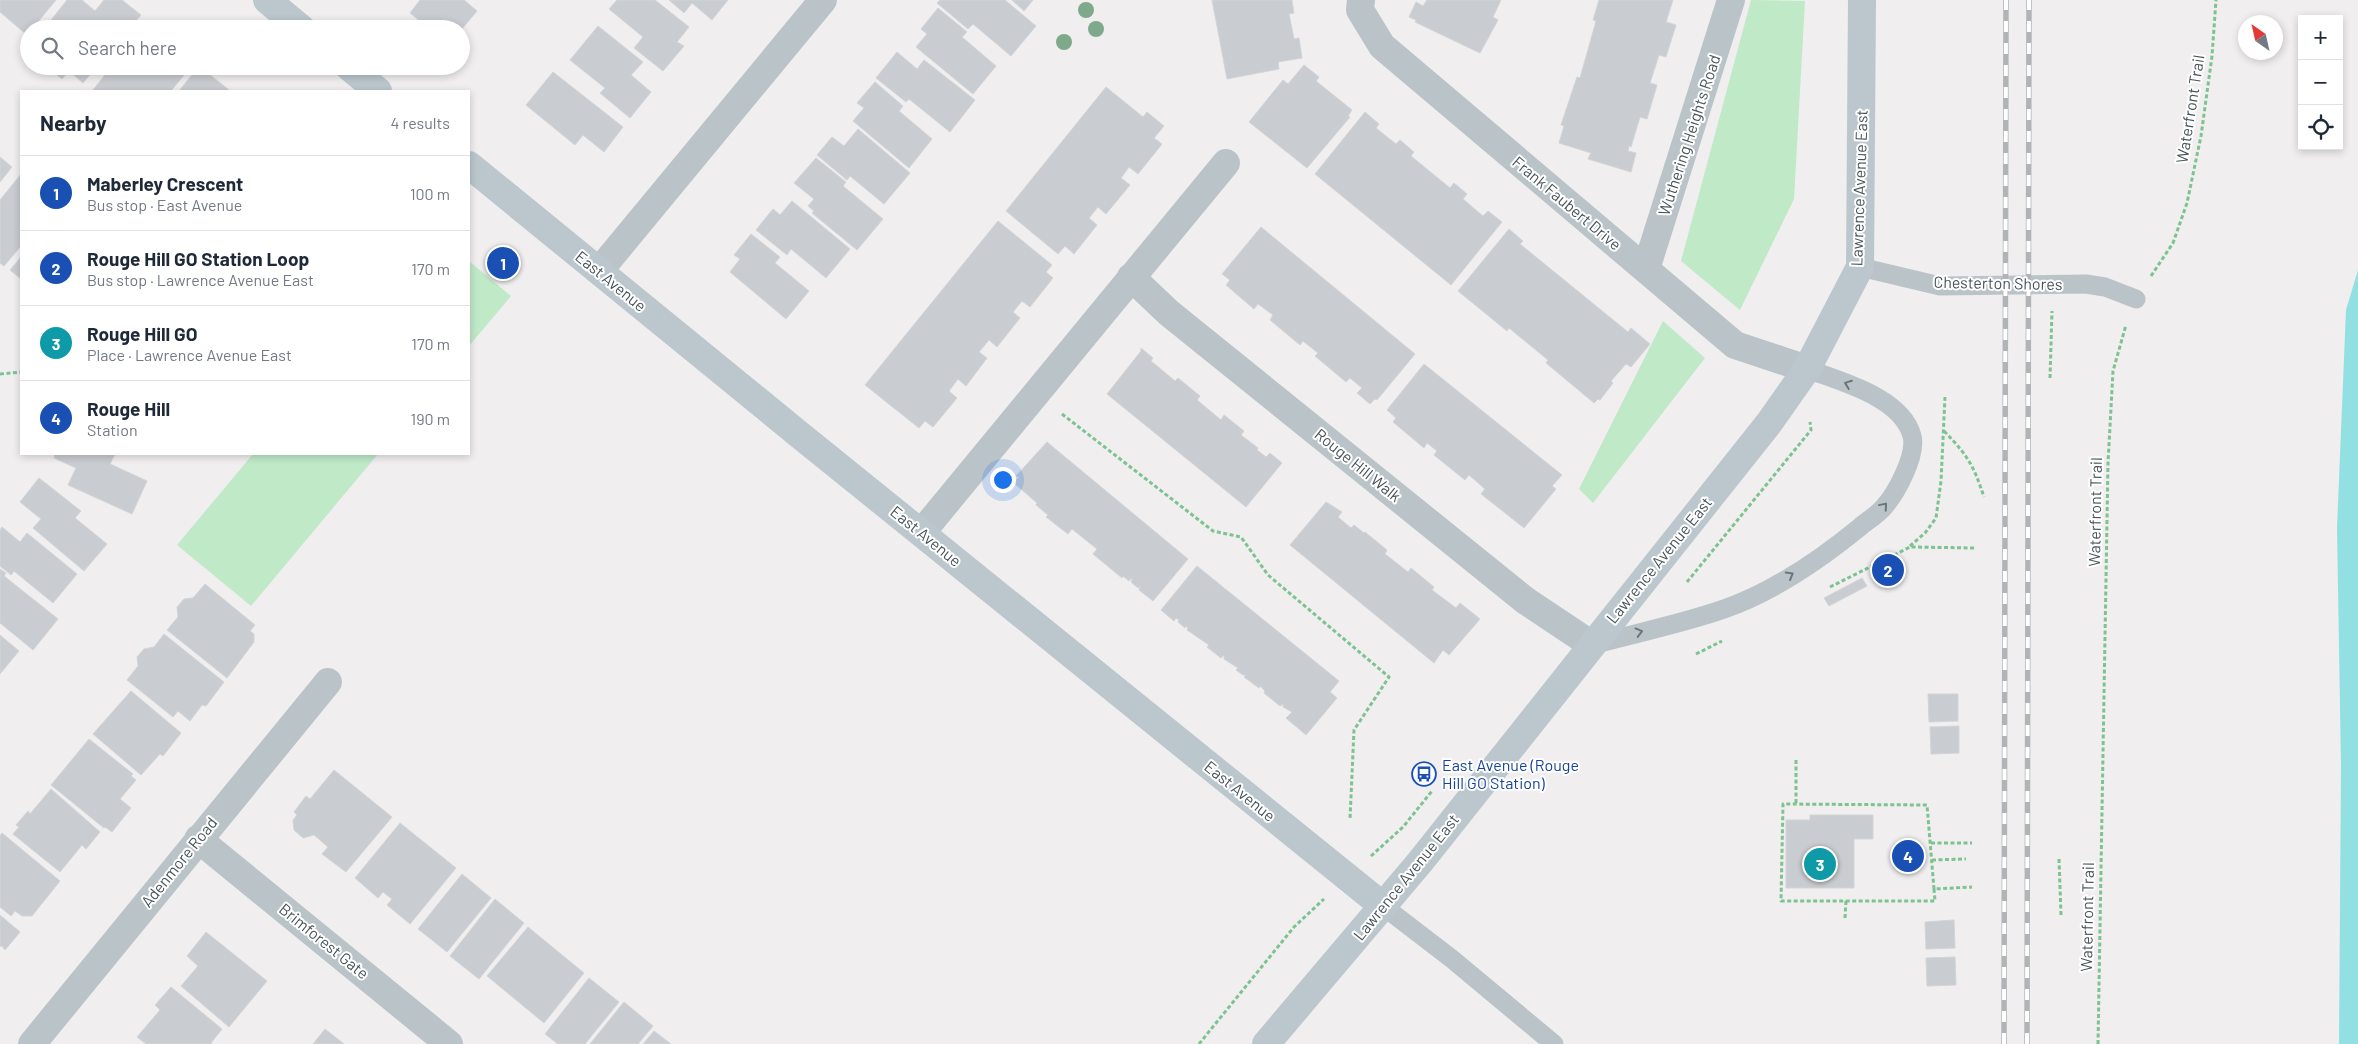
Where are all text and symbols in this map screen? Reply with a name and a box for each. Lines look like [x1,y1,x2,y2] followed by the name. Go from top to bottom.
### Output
[2238,15,2283,60] north arrow
[2298,15,2343,150] map controls
[2298,15,2343,60] button: +
[20,20,470,75] search box
[38,34,66,62] icon: search
[78,36,177,59] text: Search here
[1654,52,1724,218] street label: Wuthering Heights Road
[2172,53,2207,164] street label: Waterfront Trail
[2298,60,2343,105] button: −
[2298,105,2343,150] button: locate
[1846,109,1871,267] street label: Lawrence Avenue East
[40,110,106,135] text: Nearby
[390,113,450,132] text: 4 results
[1509,152,1625,254] street label: Frank Faubert Drive
[87,172,243,195] text: Maberley Crescent
[53,184,59,203] text: 1
[410,184,450,203] text: 100 m
[87,195,242,214] text: Bus stop · East Avenue
[487,244,519,282] pin: 1
[572,246,650,315] street label: East Avenue
[87,247,309,270] text: Rouge Hill GO Station Loop
[52,259,60,278] text: 2
[411,259,450,278] text: 170 m
[87,270,314,289] text: Bus stop · Lawrence Avenue East
[1933,272,2063,293] street label: Chesterton Shores
[87,322,198,345] text: Rouge Hill GO
[52,334,60,353] text: 3
[411,334,450,353] text: 170 m
[87,345,292,364] text: Place · Lawrence Avenue East
[1844,380,1853,390] one-way arrow
[87,397,170,420] text: Rouge Hill
[51,409,61,428] text: 4
[411,409,450,428] text: 190 m
[87,420,138,439] text: Station
[1311,424,1405,505] street label: Rouge Hill Walk
[2084,457,2105,567] street label: Waterfront Trail
[990,467,1016,493] your location
[1602,493,1715,627] street label: Lawrence Avenue East
[887,501,965,570] street label: East Avenue
[1878,502,1887,511] one-way arrow
[1872,551,1904,589] pin: 2
[1785,572,1794,582] one-way arrow
[1634,627,1643,637] one-way arrow
[1442,755,1579,792] place label: East Avenue (Rouge Hill GO Station)
[1201,756,1279,825] street label: East Avenue
[1411,761,1437,787] bus stop icon: East Avenue (Rouge Hill GO Station)
[1349,810,1462,944] street label: Lawrence Avenue East
[137,813,221,910] street label: Adenmore Road
[1892,837,1924,875] pin: 4
[1804,845,1836,883] pin: 3
[2076,862,2097,972] street label: Waterfront Trail
[276,899,373,982] street label: Brimforest Gate

